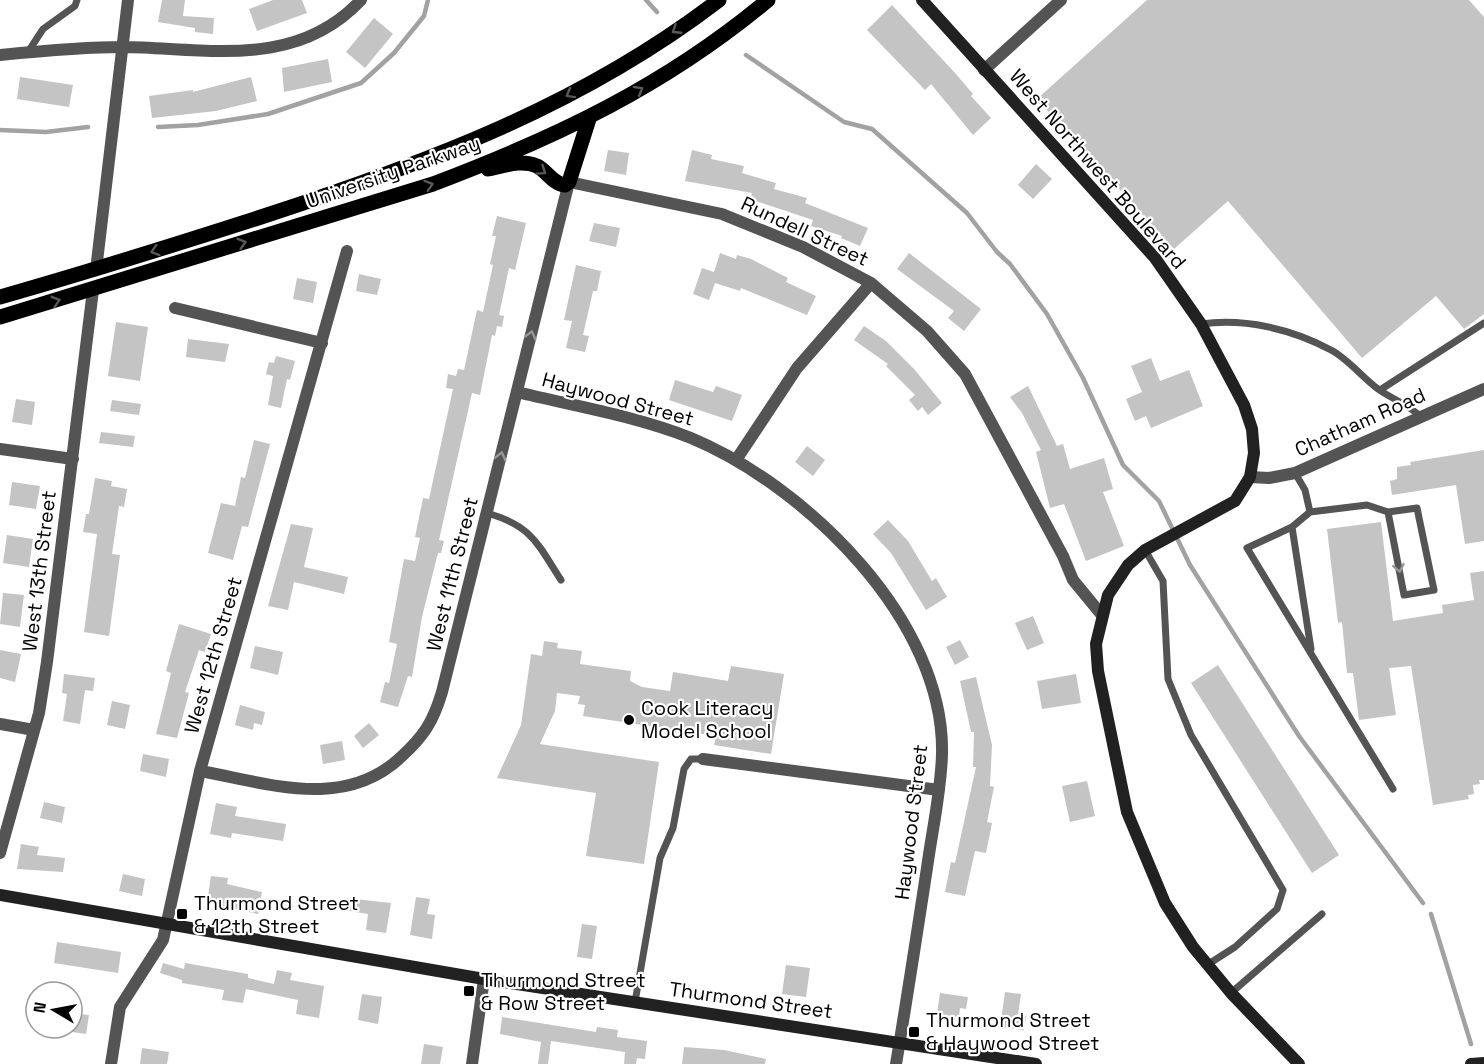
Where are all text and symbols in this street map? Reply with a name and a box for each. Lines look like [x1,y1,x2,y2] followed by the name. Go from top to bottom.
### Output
[672,23,683,34] one-way arrow
[1004,64,1192,274] street label: West Northwest Boulevard
[633,86,644,97] one-way arrow
[566,87,576,98] one-way arrow
[302,130,484,214] street label: University Parkway
[536,164,547,175] one-way arrow
[423,180,434,193] one-way arrow
[737,190,873,272] street label: Rundell Street
[236,238,247,250] one-way arrow
[150,244,161,256] one-way arrow
[50,296,61,308] one-way arrow
[524,330,537,340] one-way arrow
[539,366,697,432] street label: Haywood Street
[1291,382,1429,462] street label: Chatham Road
[494,451,507,461] one-way arrow
[16,489,62,653] street label: West 13th Street
[420,494,484,654] street label: West 11th Street
[1392,563,1405,573] one-way arrow
[178,574,248,736] street label: West 12th Street
[641,695,774,744] place label: Cook Literacy Model School
[622,713,636,727] marker: Cook Literacy Model School
[889,743,933,901] street label: Haywood Street
[194,890,359,939] place label: Thurmond Street & 12th Street
[175,907,189,921] marker: Thurmond Street & 12th Street
[481,967,646,1016] place label: Thurmond Street & Row Street
[668,976,834,1024] street label: Thurmond Street
[24,980,84,1040] north arrow
[462,984,476,998] marker: Thurmond Street & Row Street
[28,1000,51,1015] text: N
[926,1007,1100,1056] place label: Thurmond Street & Haywood Street
[907,1025,921,1039] marker: Thurmond Street & Haywood Street

